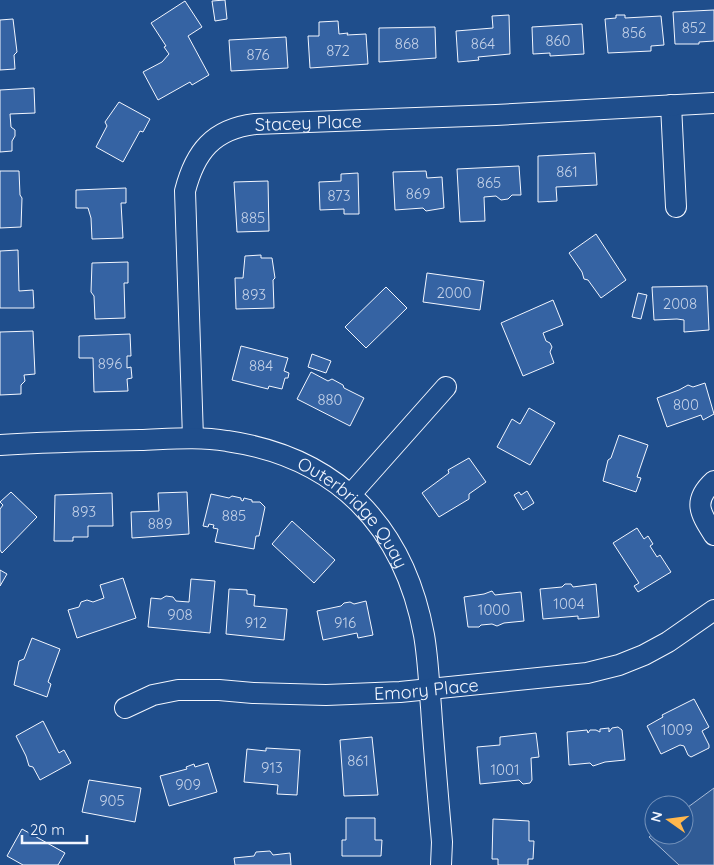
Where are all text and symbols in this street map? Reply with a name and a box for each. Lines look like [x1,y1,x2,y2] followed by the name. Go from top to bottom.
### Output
[682,18,706,37] house number: 852
[622,23,646,42] house number: 856
[545,31,571,50] house number: 860
[395,34,419,53] house number: 868
[471,34,495,53] house number: 864
[326,41,350,60] house number: 872
[247,45,269,64] house number: 876
[254,109,362,136] street label: Stacey Place
[556,162,578,181] house number: 861
[477,173,501,192] house number: 865
[406,184,430,203] house number: 869
[327,186,351,205] house number: 873
[241,208,265,227] house number: 885
[436,283,472,302] house number: 2000
[242,285,266,304] house number: 893
[663,294,697,313] house number: 2008
[98,354,122,373] house number: 896
[249,356,273,375] house number: 884
[317,390,343,409] house number: 880
[673,395,699,414] house number: 800
[294,451,413,572] street label: Outerbridge Quay
[72,502,96,521] house number: 893
[222,506,246,525] house number: 885
[148,514,172,533] house number: 889
[553,594,585,613] house number: 1004
[478,600,510,619] house number: 1000
[167,605,193,624] house number: 908
[245,613,267,632] house number: 912
[334,613,356,632] house number: 916
[374,673,480,705] street label: Emory Place
[661,720,693,739] house number: 1009
[347,751,369,770] house number: 861
[261,758,283,777] house number: 913
[491,760,519,779] house number: 1001
[175,775,201,794] house number: 909
[99,791,125,810] house number: 905
[644,795,694,845] north arrow
[646,810,666,824] text: N
[22,812,88,844] scale bar
[30,820,65,839] text: 20 m

